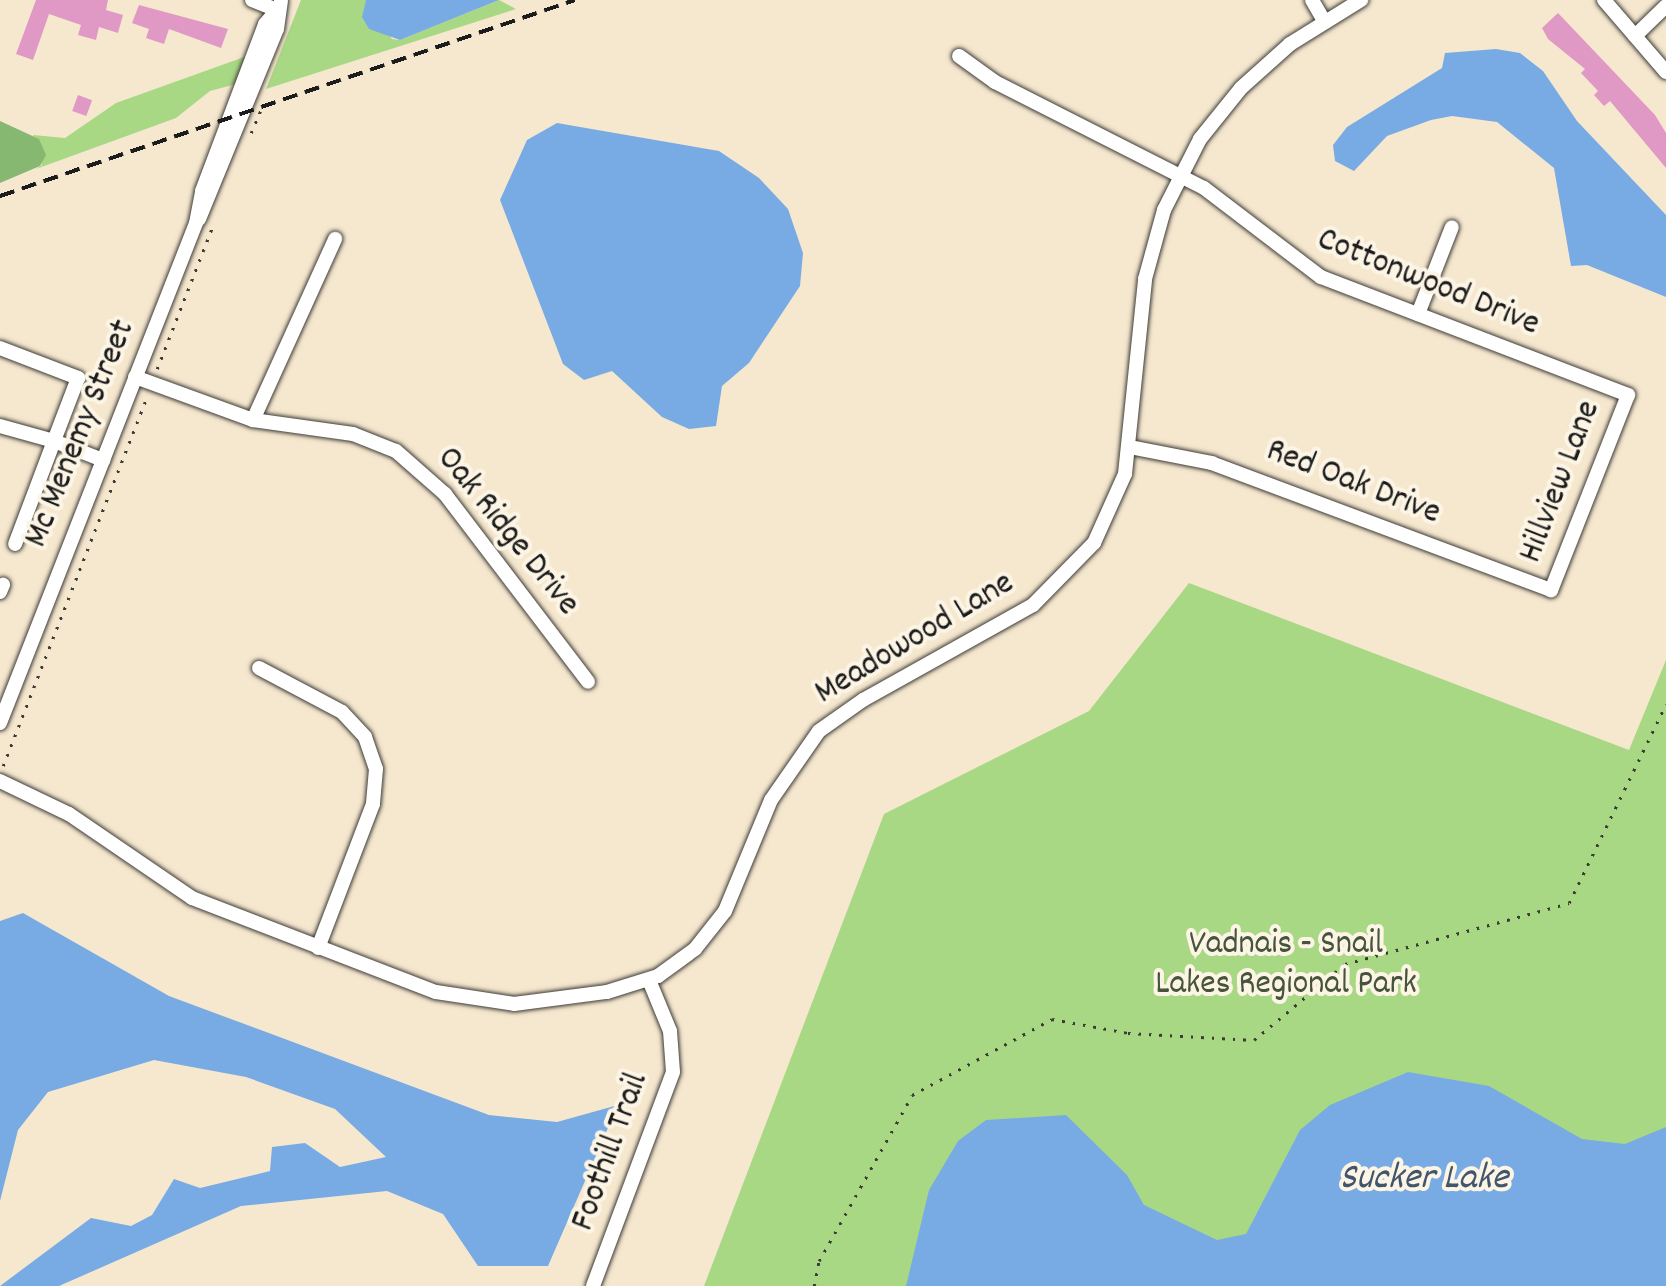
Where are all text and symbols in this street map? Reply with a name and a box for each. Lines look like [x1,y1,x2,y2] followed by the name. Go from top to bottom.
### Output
[1311,219,1545,347] street label: Cottonwood Drive
[16,314,146,554] street label: Mc Menemy Street
[1511,395,1611,569] street label: Hillview Lane
[1260,431,1446,535] street label: Red Oak Drive
[426,439,588,625] street label: Oak Ridge Drive
[808,563,1022,715] street label: Meadowood Lane
[1155,924,1417,1006] park label: Vadnais - Snail Lakes Regional Park
[563,1067,659,1237] street label: Foothill Trail
[1339,1157,1509,1203] water label: Sucker Lake

